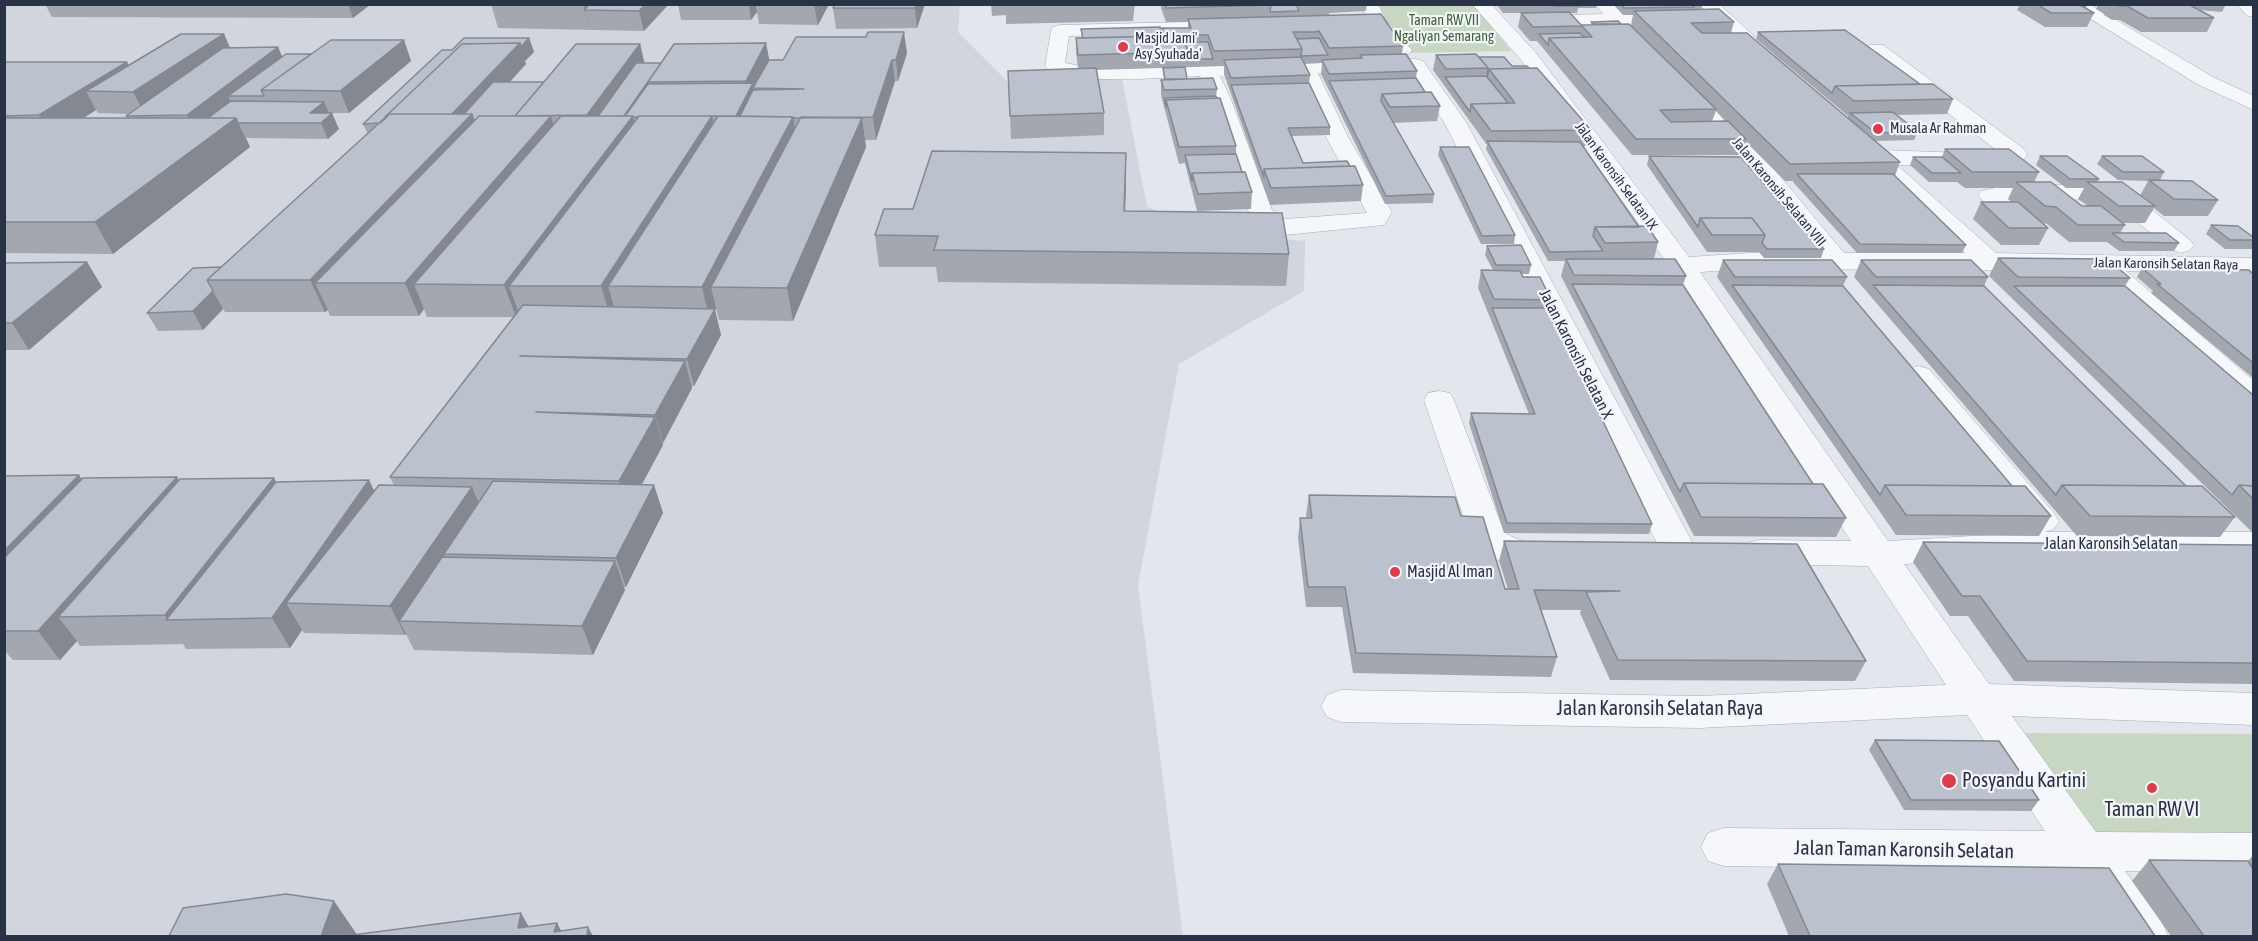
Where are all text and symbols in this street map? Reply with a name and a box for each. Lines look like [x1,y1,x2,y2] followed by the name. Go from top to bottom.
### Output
[1394,13,1494,46] park label: Taman RW VII Ngaliyan Semarang
[1135,31,1201,63] place label: Masjid Jami' Asy Syuhada'
[1116,40,1130,54] marker: Masjid Jami' Asy Syuhada'
[1571,119,1661,233] street label: Jalan Karonsih Selatan IX
[1890,121,1986,137] place label: Musala Ar Rahman
[1871,122,1885,136] marker: Musala Ar Rahman
[1729,134,1829,250] street label: Jalan Karonsih Selatan VIII
[2093,254,2239,274] street label: Jalan Karonsih Selatan Raya
[1535,286,1617,422] street label: Jalan Karonsih Selatan X
[2044,534,2178,554] street label: Jalan Karonsih Selatan
[1407,562,1493,582] place label: Masjid Al Iman
[1388,565,1402,579] marker: Masjid Al Iman
[1557,697,1763,721] street label: Jalan Karonsih Selatan Raya
[1962,769,2086,793] place label: Posyandu Kartini
[1940,772,1958,790] marker: Posyandu Kartini
[2145,781,2159,795] marker: Taman RW VI
[2105,798,2199,822] place label: Taman RW VI
[1794,836,2014,864] street label: Jalan Taman Karonsih Selatan

